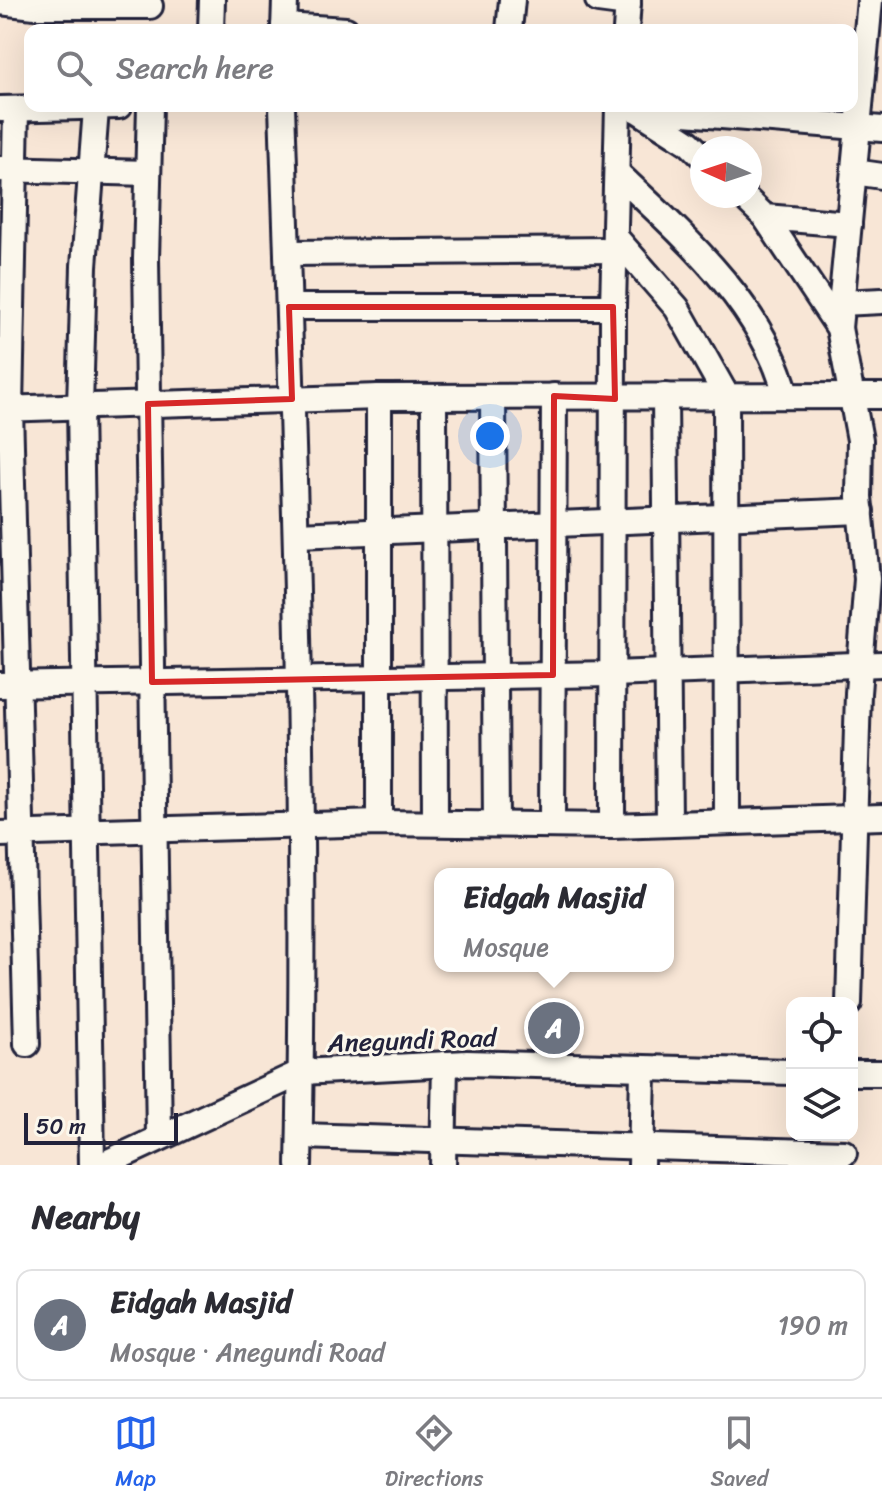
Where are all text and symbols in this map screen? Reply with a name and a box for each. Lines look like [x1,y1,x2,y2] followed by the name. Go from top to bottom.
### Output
[24,24,858,112] search box
[116,41,274,95] text: Search here
[52,46,96,90] icon: search
[690,136,762,208] north arrow
[470,416,510,456] your location
[434,868,674,972] popup
[463,870,645,924] text: Eidgah Masjid
[463,924,549,970] text: Mosque
[786,997,858,1141] map controls
[786,997,858,1069] button: locate
[528,998,580,1058] pin: A
[326,1014,500,1066] street label: Anegundi Road
[786,1069,858,1141] button: layers
[36,1107,86,1146] text: 50 m
[24,1109,178,1145] scale bar
[32,1187,140,1247] text: Nearby
[110,1275,292,1329] text: Eidgah Masjid
[51,1302,69,1348] text: A
[778,1302,848,1348] text: 190 m
[110,1329,385,1375] text: Mosque · Anegundi Road
[114,1411,158,1498] tab: Map
[385,1411,483,1498] tab: Directions
[710,1411,768,1498] tab: Saved

